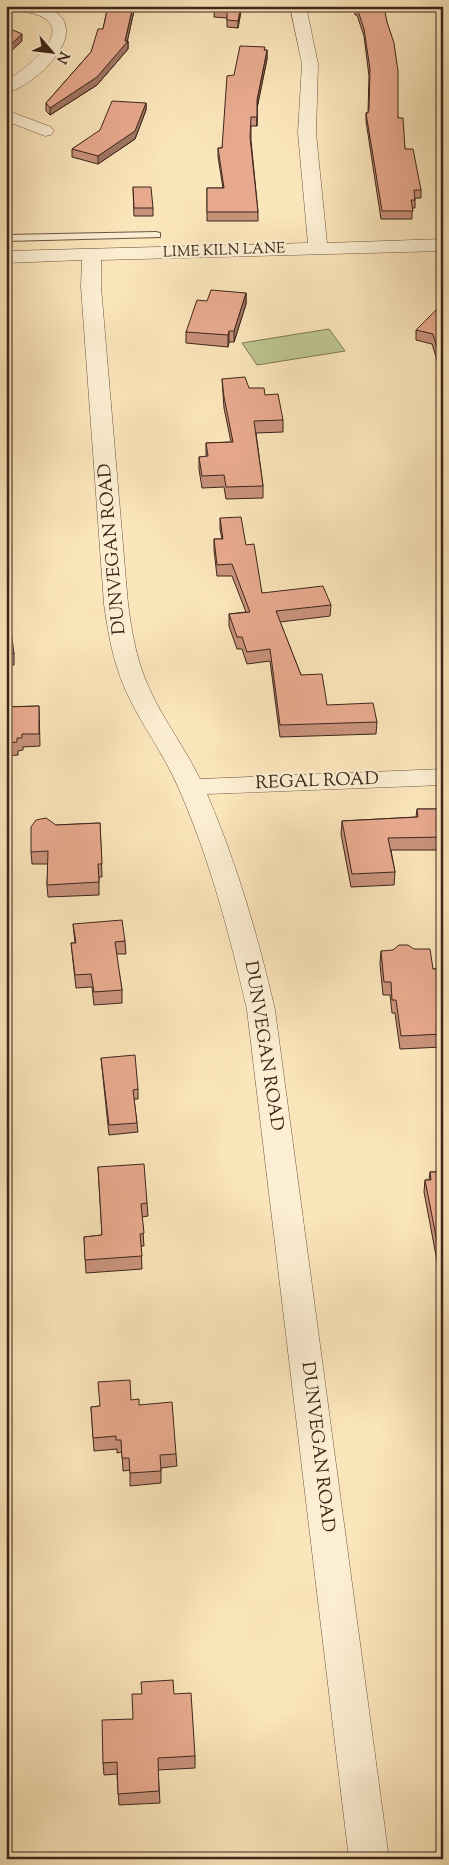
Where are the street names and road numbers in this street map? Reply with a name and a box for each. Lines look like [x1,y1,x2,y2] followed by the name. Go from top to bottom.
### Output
[163,238,285,264] street label: LIME KILN LANE
[93,462,133,636] street label: DUNVEGAN ROAD
[255,767,379,797] street label: REGAL ROAD
[237,959,289,1133] street label: DUNVEGAN ROAD
[294,1360,340,1534] street label: DUNVEGAN ROAD

